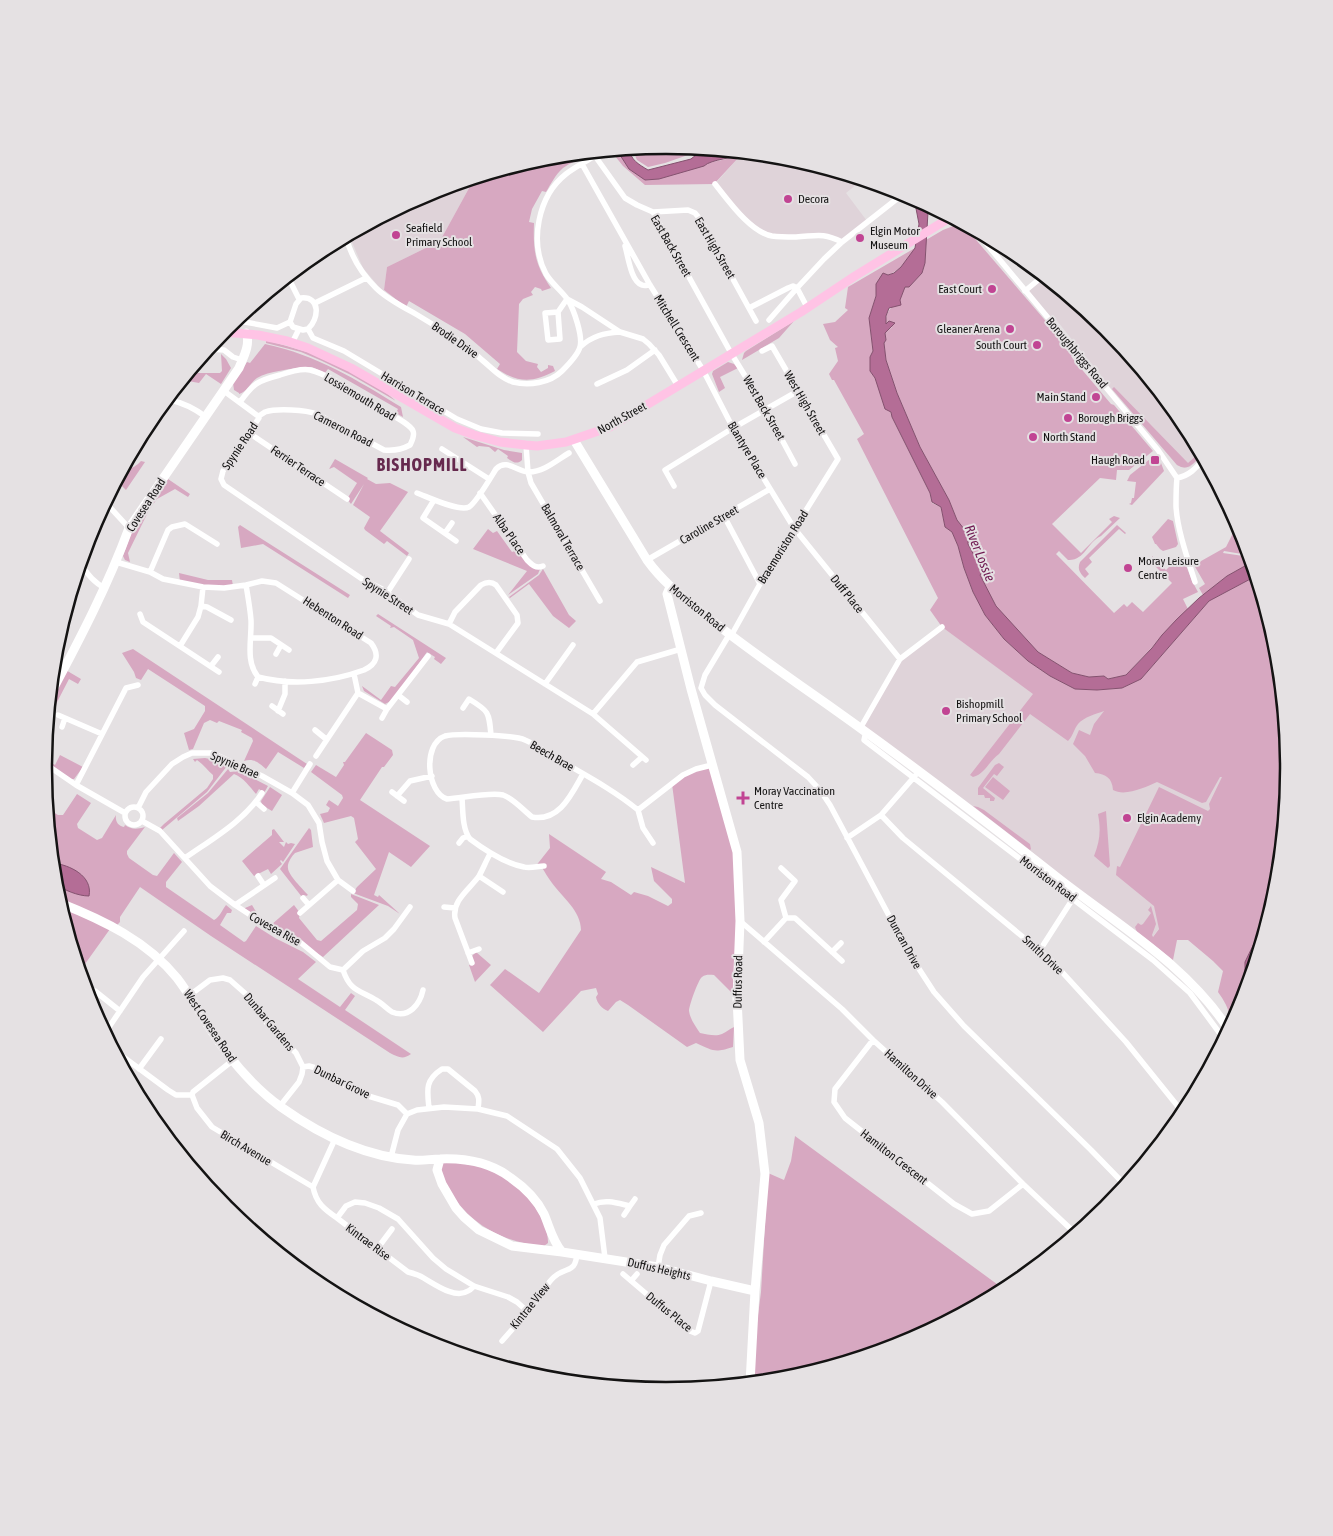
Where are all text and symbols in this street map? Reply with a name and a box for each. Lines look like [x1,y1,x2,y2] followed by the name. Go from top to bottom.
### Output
[798,192,829,206] place label: Decora
[782,193,794,205] marker: Decora
[648,213,695,280] street label: East Back Street
[692,215,739,282] street label: East High Street
[406,221,473,249] place label: Seafield Primary School
[870,224,920,252] place label: Elgin Motor Museum
[390,229,402,241] marker: Seafield Primary School
[854,232,866,244] marker: Elgin Motor Museum
[938,282,983,296] place label: East Court
[986,283,998,295] marker: East Court
[651,292,703,364] street label: Mitchell Crescent
[1043,315,1111,391] street label: Boroughbriggs Road
[429,319,481,361] street label: Brodie Drive
[937,322,1000,336] place label: Gleaner Arena
[1004,323,1016,335] marker: Gleaner Arena
[976,338,1028,352] place label: South Court
[1031,339,1043,351] marker: South Court
[379,368,447,418] street label: Harrison Terrace
[781,368,829,438] street label: West High Street
[322,370,398,424] street label: Lossiemouth Road
[740,373,788,443] street label: West Back Street
[1037,390,1086,404] place label: Main Stand
[1090,391,1102,403] marker: Main Stand
[595,399,649,437] street label: North Street
[311,408,375,450] street label: Cameron Road
[1078,411,1143,425] place label: Borough Briggs
[1062,412,1074,424] marker: Borough Briggs
[725,419,769,481] street label: Blantyre Place
[219,420,261,472] street label: Spynie Road
[1043,430,1096,444] place label: North Stand
[1027,431,1039,443] marker: North Stand
[268,443,328,489] street label: Ferrier Terrace
[1091,453,1145,467] place label: Haugh Road
[376,454,468,475] district label: BISHOPMILL
[1149,454,1161,466] marker: Haugh Road
[124,476,168,534] street label: Covesea Road
[538,501,588,573] street label: Balmoral Terrace
[677,502,741,547] street label: Caroline Street
[755,508,811,586] street label: Braemoriston Road
[490,511,528,557] street label: Alba Place
[961,522,999,584] water label: River Lossie
[1138,554,1199,582] place label: Moray Leisure Centre
[1122,562,1134,574] marker: Moray Leisure Centre
[827,572,867,616] street label: Duff Place
[360,574,416,618] street label: Spynie Street
[667,581,727,635] street label: Morriston Road
[300,593,366,643] street label: Hebenton Road
[956,697,1023,725] place label: Bishopmill Primary School
[940,705,952,717] marker: Bishopmill Primary School
[528,738,576,774] street label: Beech Brae
[209,749,261,781] street label: Spynie Brae
[754,784,835,812] place label: Moray Vaccination Centre
[736,791,750,805] marker: Moray Vaccination Centre
[1137,811,1201,825] place label: Elgin Academy
[1121,812,1133,824] marker: Elgin Academy
[1017,853,1079,905] street label: Morriston Road
[247,909,303,949] street label: Covesea Rise
[884,913,924,971] street label: Duncan Drive
[1020,933,1066,977] street label: Smith Drive
[731,955,745,1009] street label: Duffus Road
[181,987,239,1065] street label: West Covesea Road
[241,990,297,1054] street label: Dunbar Gardens
[881,1046,941,1102] street label: Hamilton Drive
[312,1062,372,1102] street label: Dunbar Grove
[858,1126,931,1188] street label: Hamilton Crescent
[218,1127,274,1169] street label: Birch Avenue
[343,1221,393,1263] street label: Kintrae Rise
[626,1255,692,1283] street label: Duffus Heights
[507,1280,553,1332] street label: Kintrae View
[643,1289,695,1335] street label: Duffus Place

